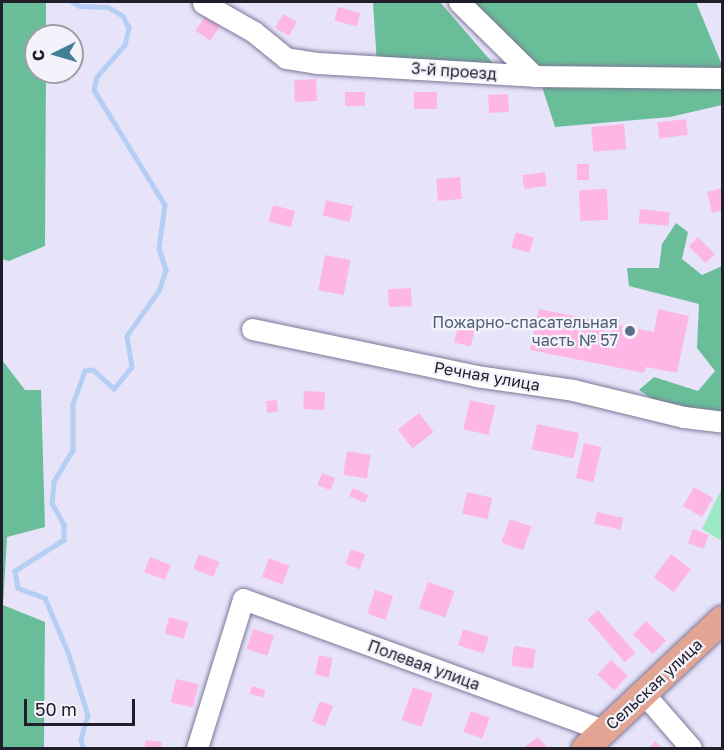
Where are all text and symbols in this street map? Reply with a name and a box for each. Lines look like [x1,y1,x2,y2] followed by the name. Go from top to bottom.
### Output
[24,24,84,84] north arrow
[28,49,49,62] text: С
[411,58,497,84] street label: 3-й проезд
[432,312,618,350] place label: Пожарно-спасательная часть № 57
[623,324,637,338] marker: Пожарно-спасательная часть № 57
[433,357,541,395] street label: Речная улица
[602,634,706,734] street label: Сельская улица
[365,636,483,694] street label: Полевая улица
[27,687,138,725] scale bar
[35,698,77,720] text: 50 m

